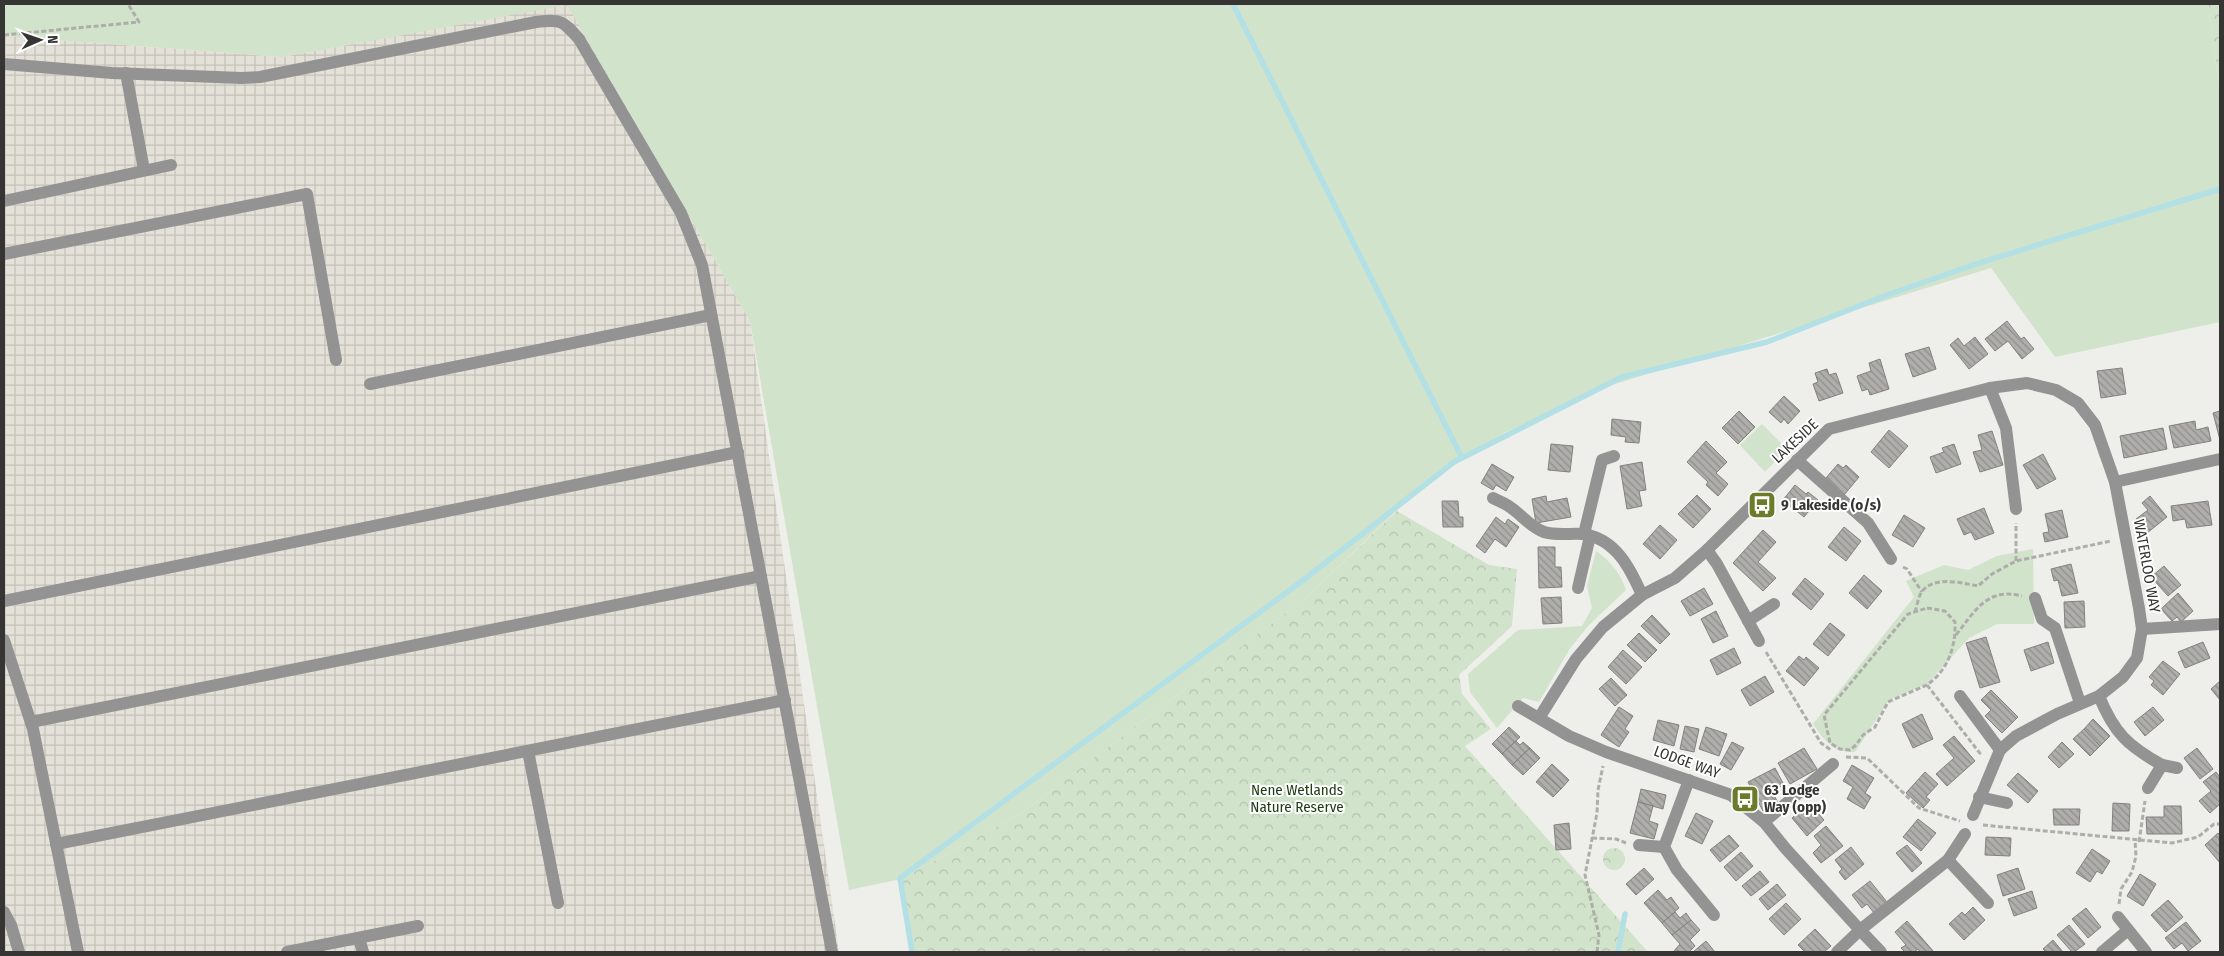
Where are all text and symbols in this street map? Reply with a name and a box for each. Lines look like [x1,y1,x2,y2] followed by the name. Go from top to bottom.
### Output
[15,15,65,65] north arrow
[44,35,61,44] text: N
[1768,415,1822,467] street label: LAKESIDE
[1747,490,1777,520] bus stop icon: 9 Lakeside (o/s)
[1781,496,1881,514] place label: 9 Lakeside (o/s)
[2130,518,2164,615] street label: WATERLOO WAY
[1651,742,1723,782] street label: LODGE WAY
[1250,781,1344,816] park label: Nene Wetlands Nature Reserve
[1764,781,1826,816] place label: 63 Lodge Way (opp)
[1730,784,1760,814] bus stop icon: 63 Lodge Way (opp)

